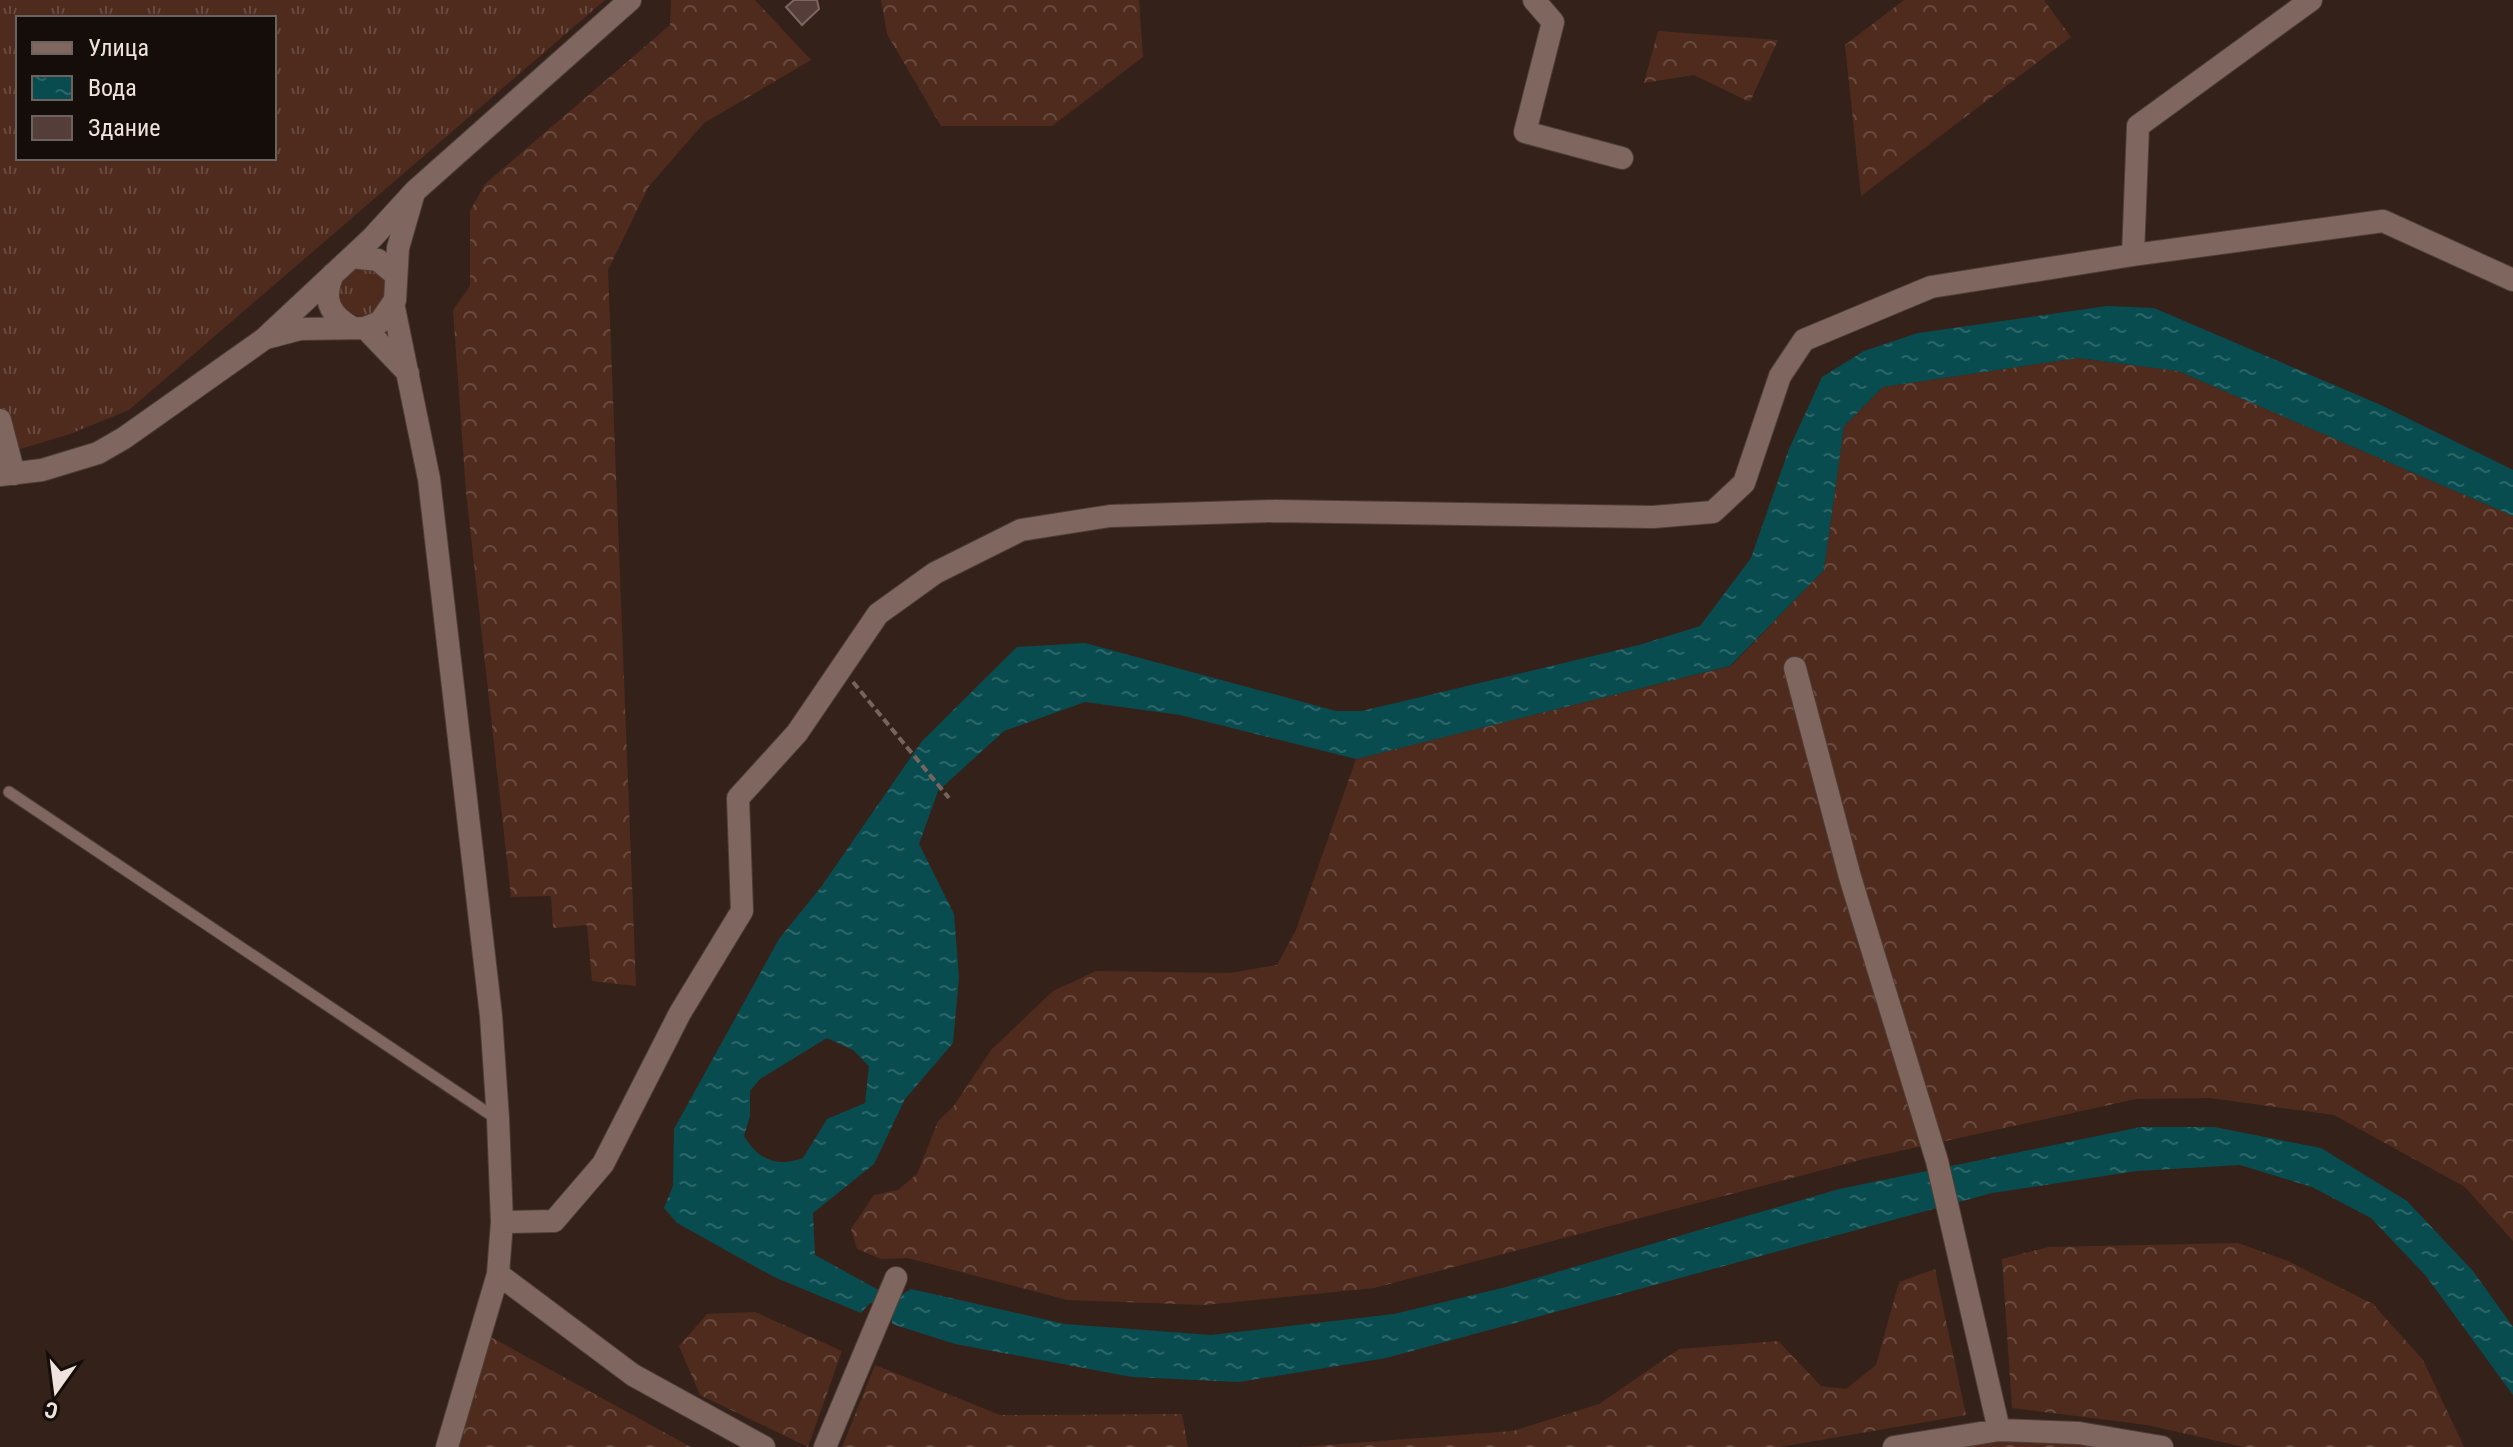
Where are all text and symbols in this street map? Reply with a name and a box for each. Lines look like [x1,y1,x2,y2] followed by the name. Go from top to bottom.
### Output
[16,16,276,160] legend
[88,34,149,62] text: Улица
[88,74,137,102] text: Вода
[88,114,160,142] text: Здание
[16,1351,96,1431] north arrow
[42,1396,60,1424] text: С

